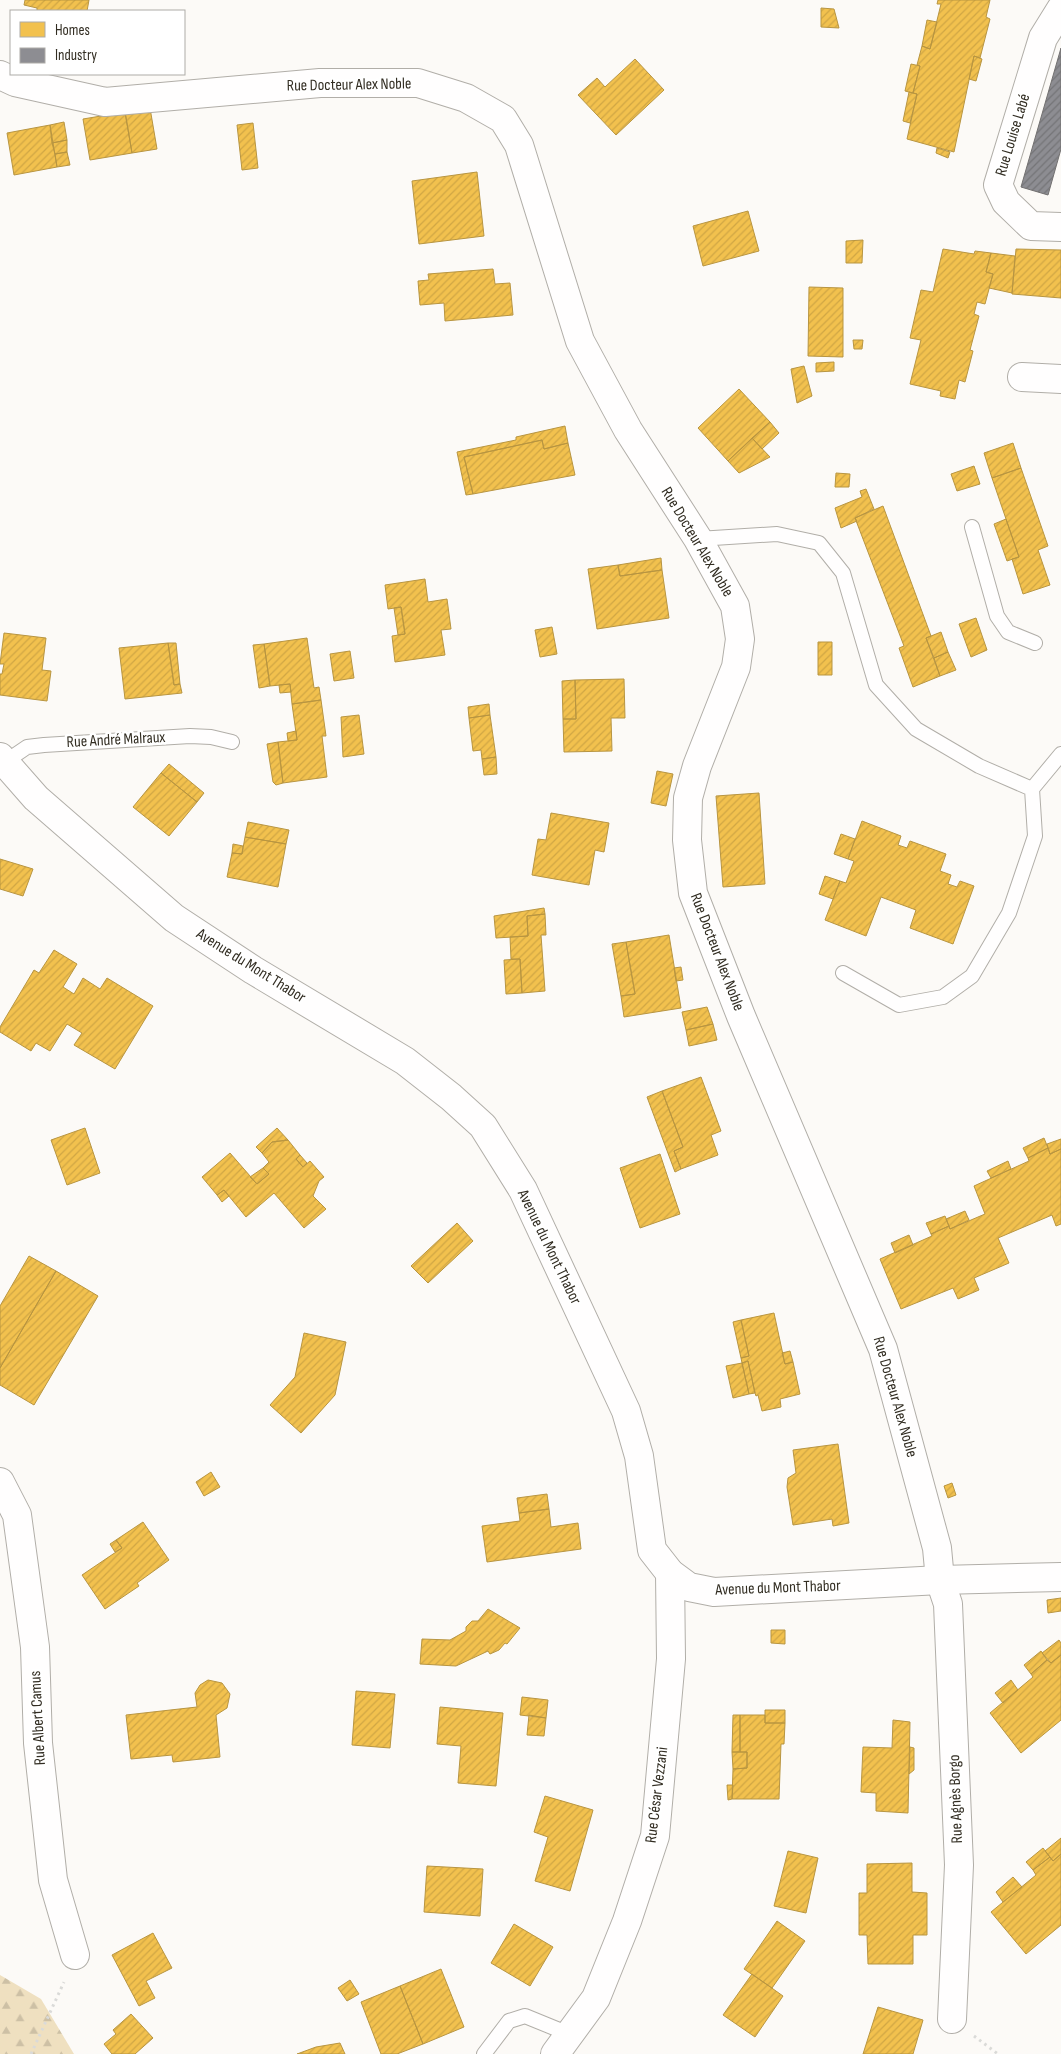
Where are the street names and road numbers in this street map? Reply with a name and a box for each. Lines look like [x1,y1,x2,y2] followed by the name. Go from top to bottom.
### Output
[287,74,411,96] street label: Rue Docteur Alex Noble
[991,92,1035,178] street label: Rue Louise Labé
[657,484,737,600] street label: Rue Docteur Alex Noble
[66,728,166,752] street label: Rue André Malraux
[686,890,748,1014] street label: Rue Docteur Alex Noble
[192,924,310,1007] street label: Avenue du Mont Thabor
[513,1186,585,1308] street label: Avenue du Mont Thabor
[869,1334,921,1460] street label: Rue Docteur Alex Noble
[714,1576,841,1600] street label: Avenue du Mont Thabor
[26,1670,50,1766] street label: Rue Albert Camus
[642,1746,672,1844] street label: Rue César Vezzani
[945,1754,967,1844] street label: Rue Agnès Borgo

